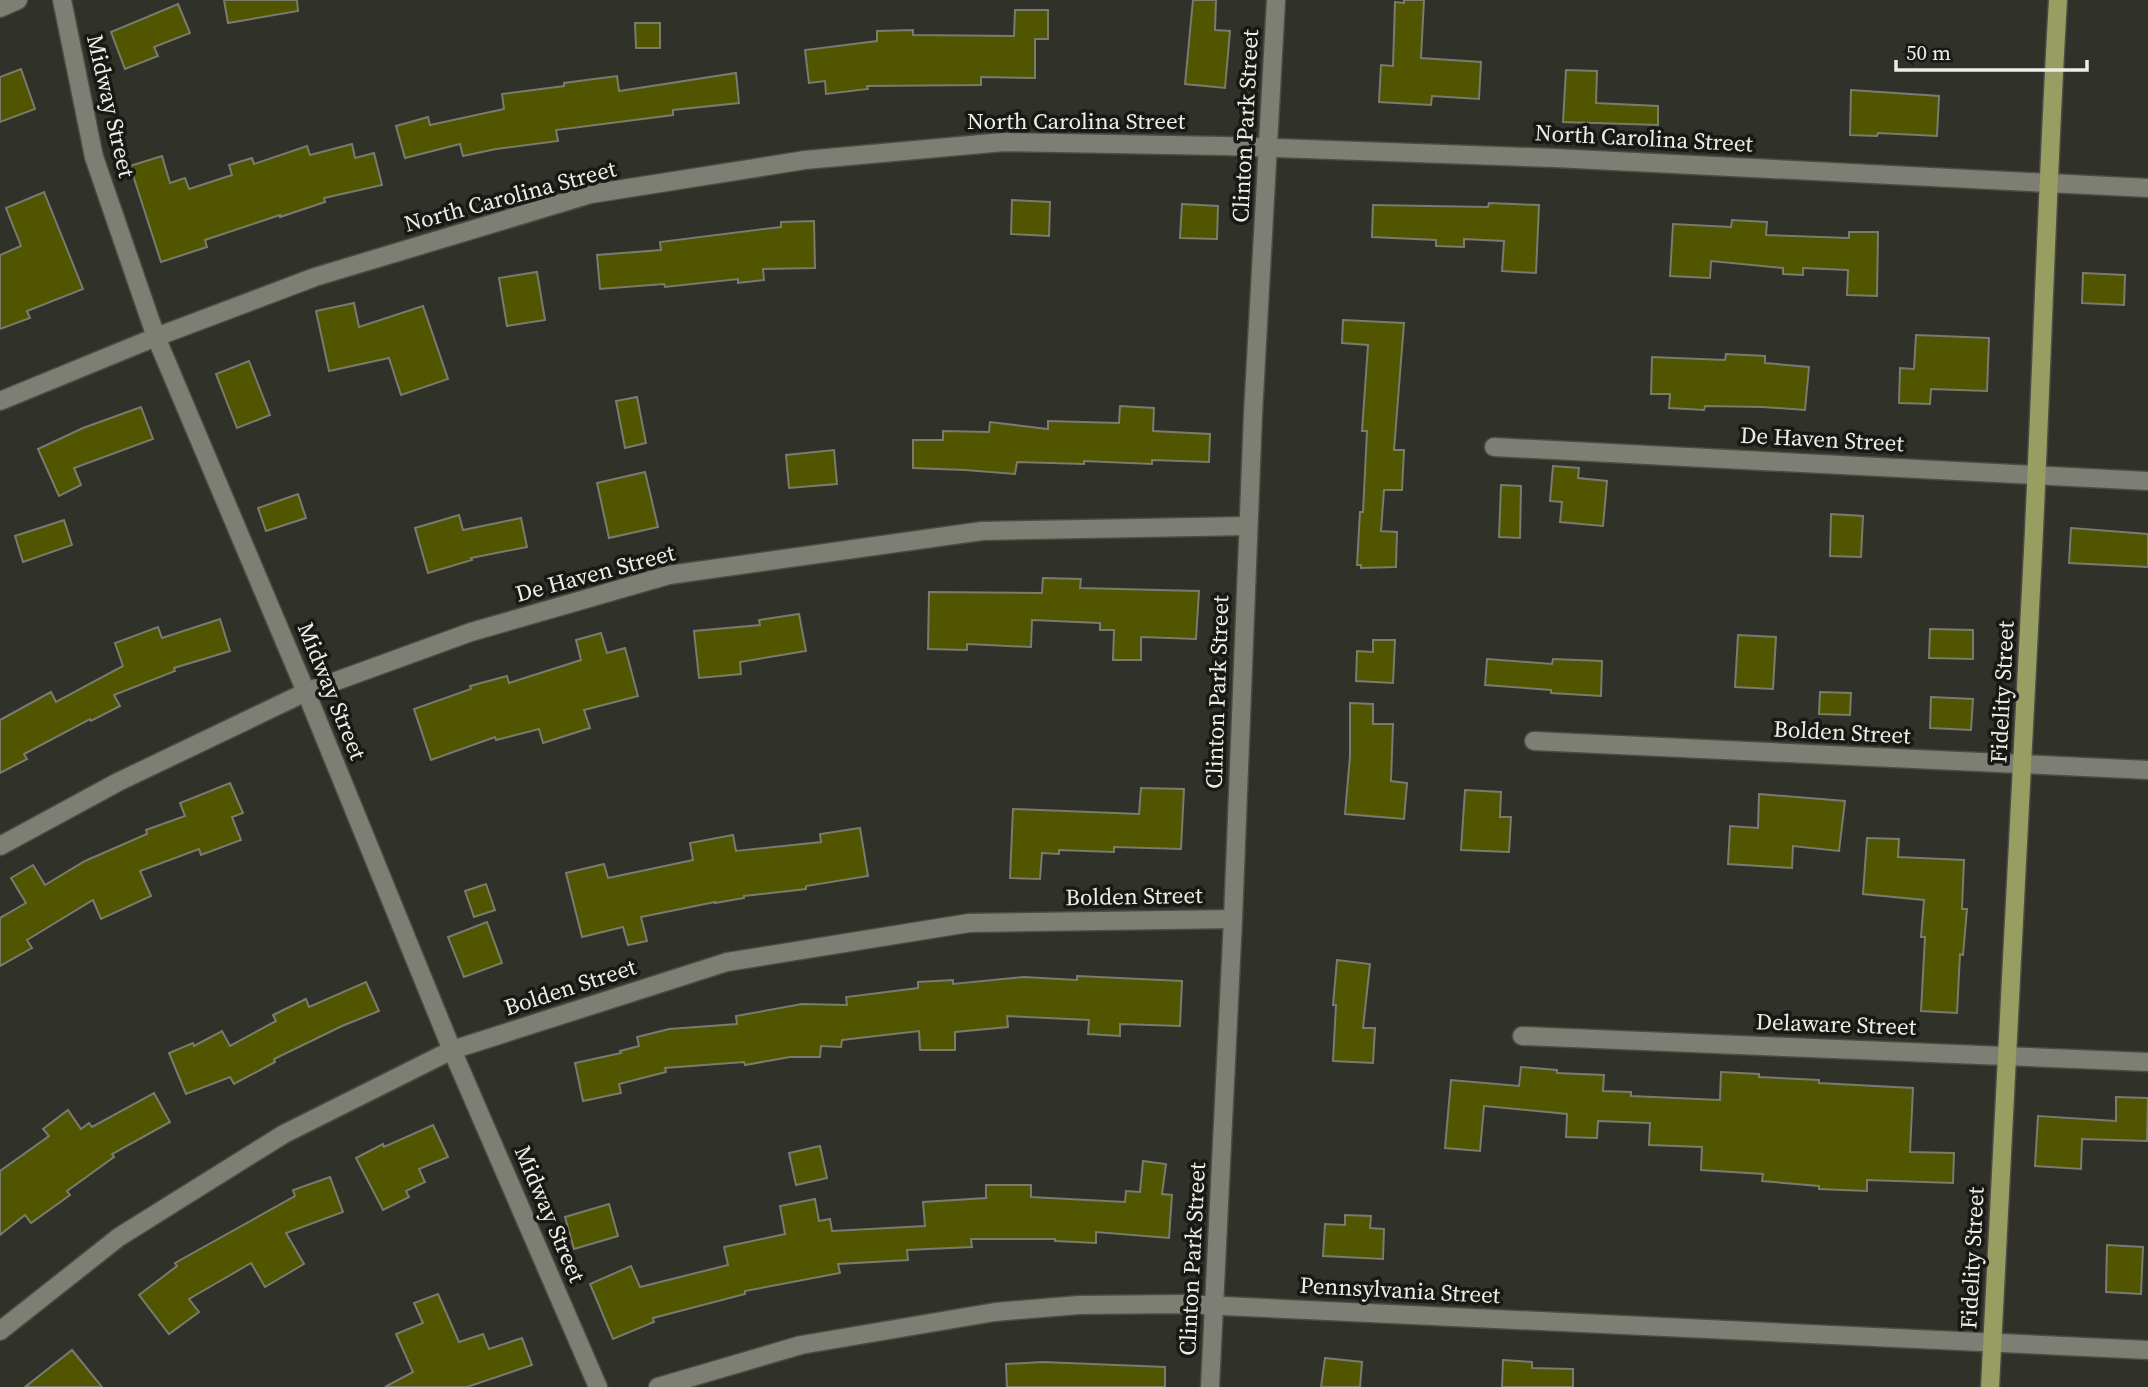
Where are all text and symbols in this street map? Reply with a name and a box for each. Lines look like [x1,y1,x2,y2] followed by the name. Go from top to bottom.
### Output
[1224,28,1266,223] street label: Clinton Park Street
[1896,28,2087,72] scale bar
[79,31,143,181] street label: Midway Street
[1906,38,1951,67] text: 50 m
[967,105,1186,137] street label: North Carolina Street
[1534,116,1754,160] street label: North Carolina Street
[400,152,620,240] street label: North Carolina Street
[1739,419,1905,459] street label: De Haven Street
[512,536,679,610] street label: De Haven Street
[1198,594,1236,789] street label: Clinton Park Street
[290,617,374,765] street label: Midway Street
[1982,620,2022,764] street label: Fidelity Street
[1773,712,1912,752] street label: Bolden Street
[1065,879,1203,913] street label: Bolden Street
[500,950,641,1023] street label: Bolden Street
[1755,1005,1917,1043] street label: Delaware Street
[507,1141,593,1288] street label: Midway Street
[1171,1161,1213,1356] street label: Clinton Park Street
[1952,1186,1992,1330] street label: Fidelity Street
[1299,1269,1502,1311] street label: Pennsylvania Street

